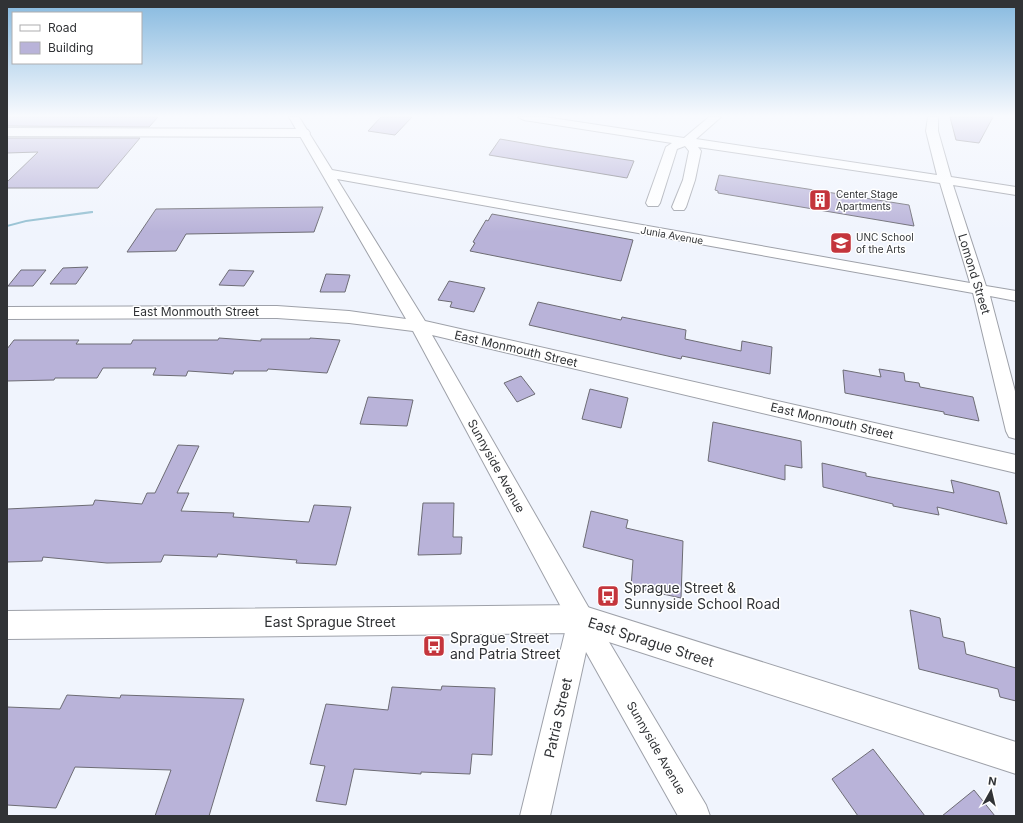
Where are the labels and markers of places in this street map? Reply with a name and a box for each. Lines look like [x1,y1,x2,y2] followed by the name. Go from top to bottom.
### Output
[807,187,833,213] building icon: Center Stage Apartments
[836,188,898,212] place label: Center Stage Apartments
[828,230,854,256] school or university icon: UNC School of the Arts
[856,231,914,255] place label: UNC School of the Arts
[624,579,780,612] place label: Sprague Street & Sunnyside School Road
[595,583,621,609] bus stop icon: Sprague Street & Sunnyside School Road
[450,629,561,662] place label: Sprague Street and Patria Street
[421,633,447,659] bus stop icon: Sprague Street and Patria Street

